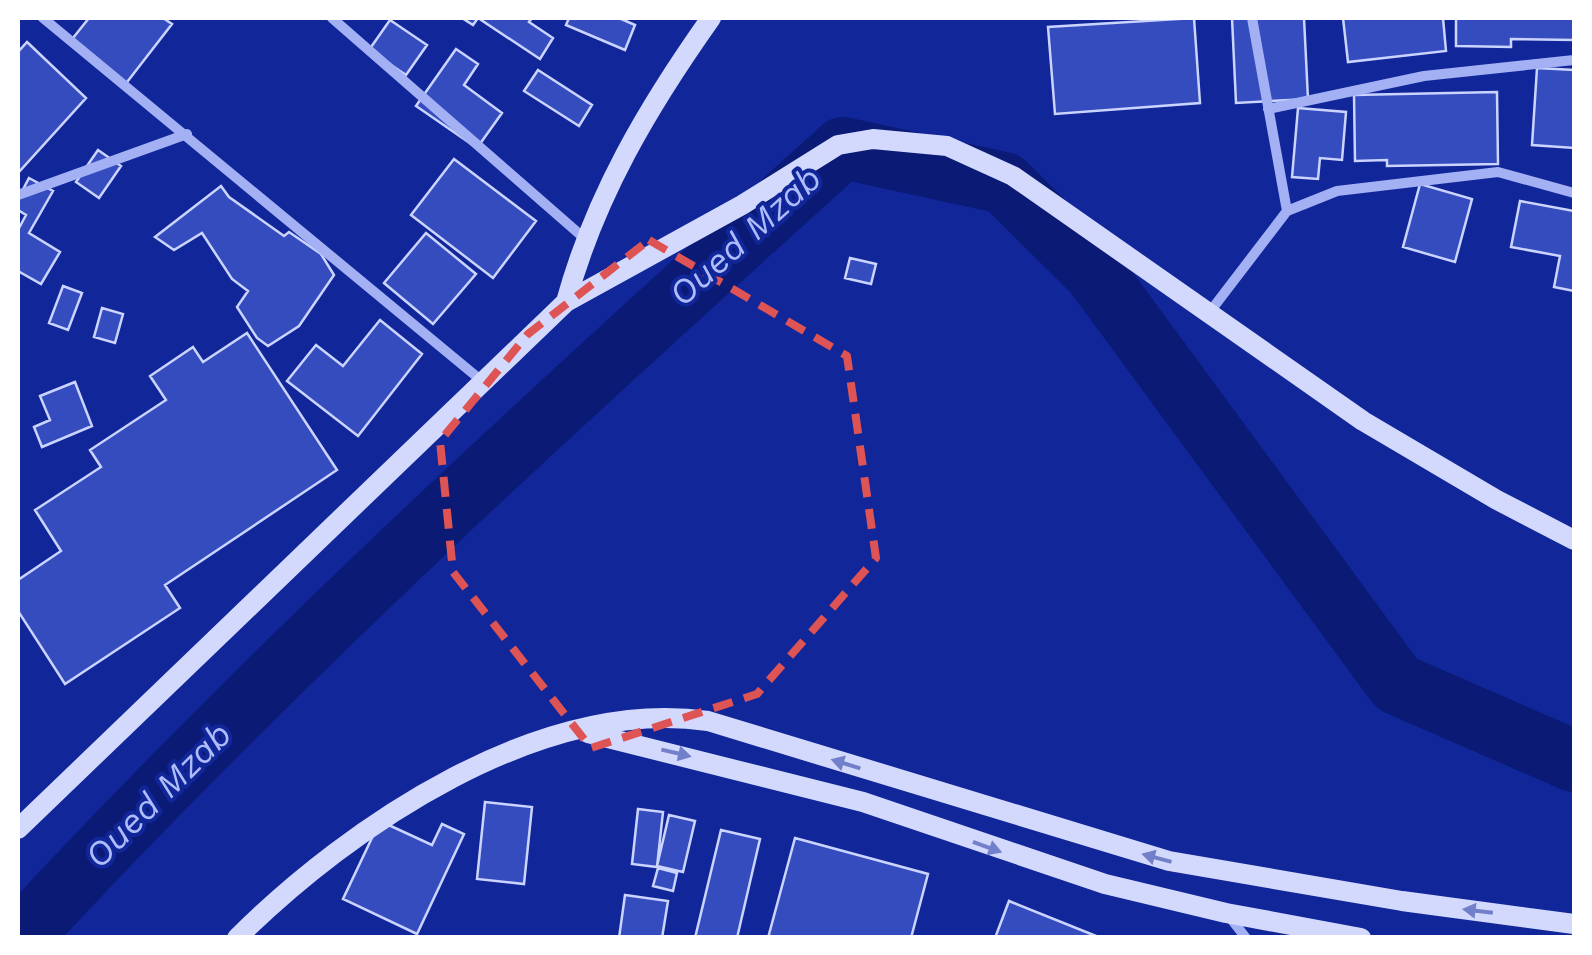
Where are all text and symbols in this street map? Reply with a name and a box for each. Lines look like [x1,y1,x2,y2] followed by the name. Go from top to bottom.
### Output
[660,157,830,315] water label: Oued Mzab
[76,713,240,877] water label: Oued Mzab
[661,746,692,761] one-way arrow
[831,756,861,771] one-way arrow
[972,840,1002,855] one-way arrow
[1142,849,1173,865] one-way arrow
[1461,903,1493,919] one-way arrow

